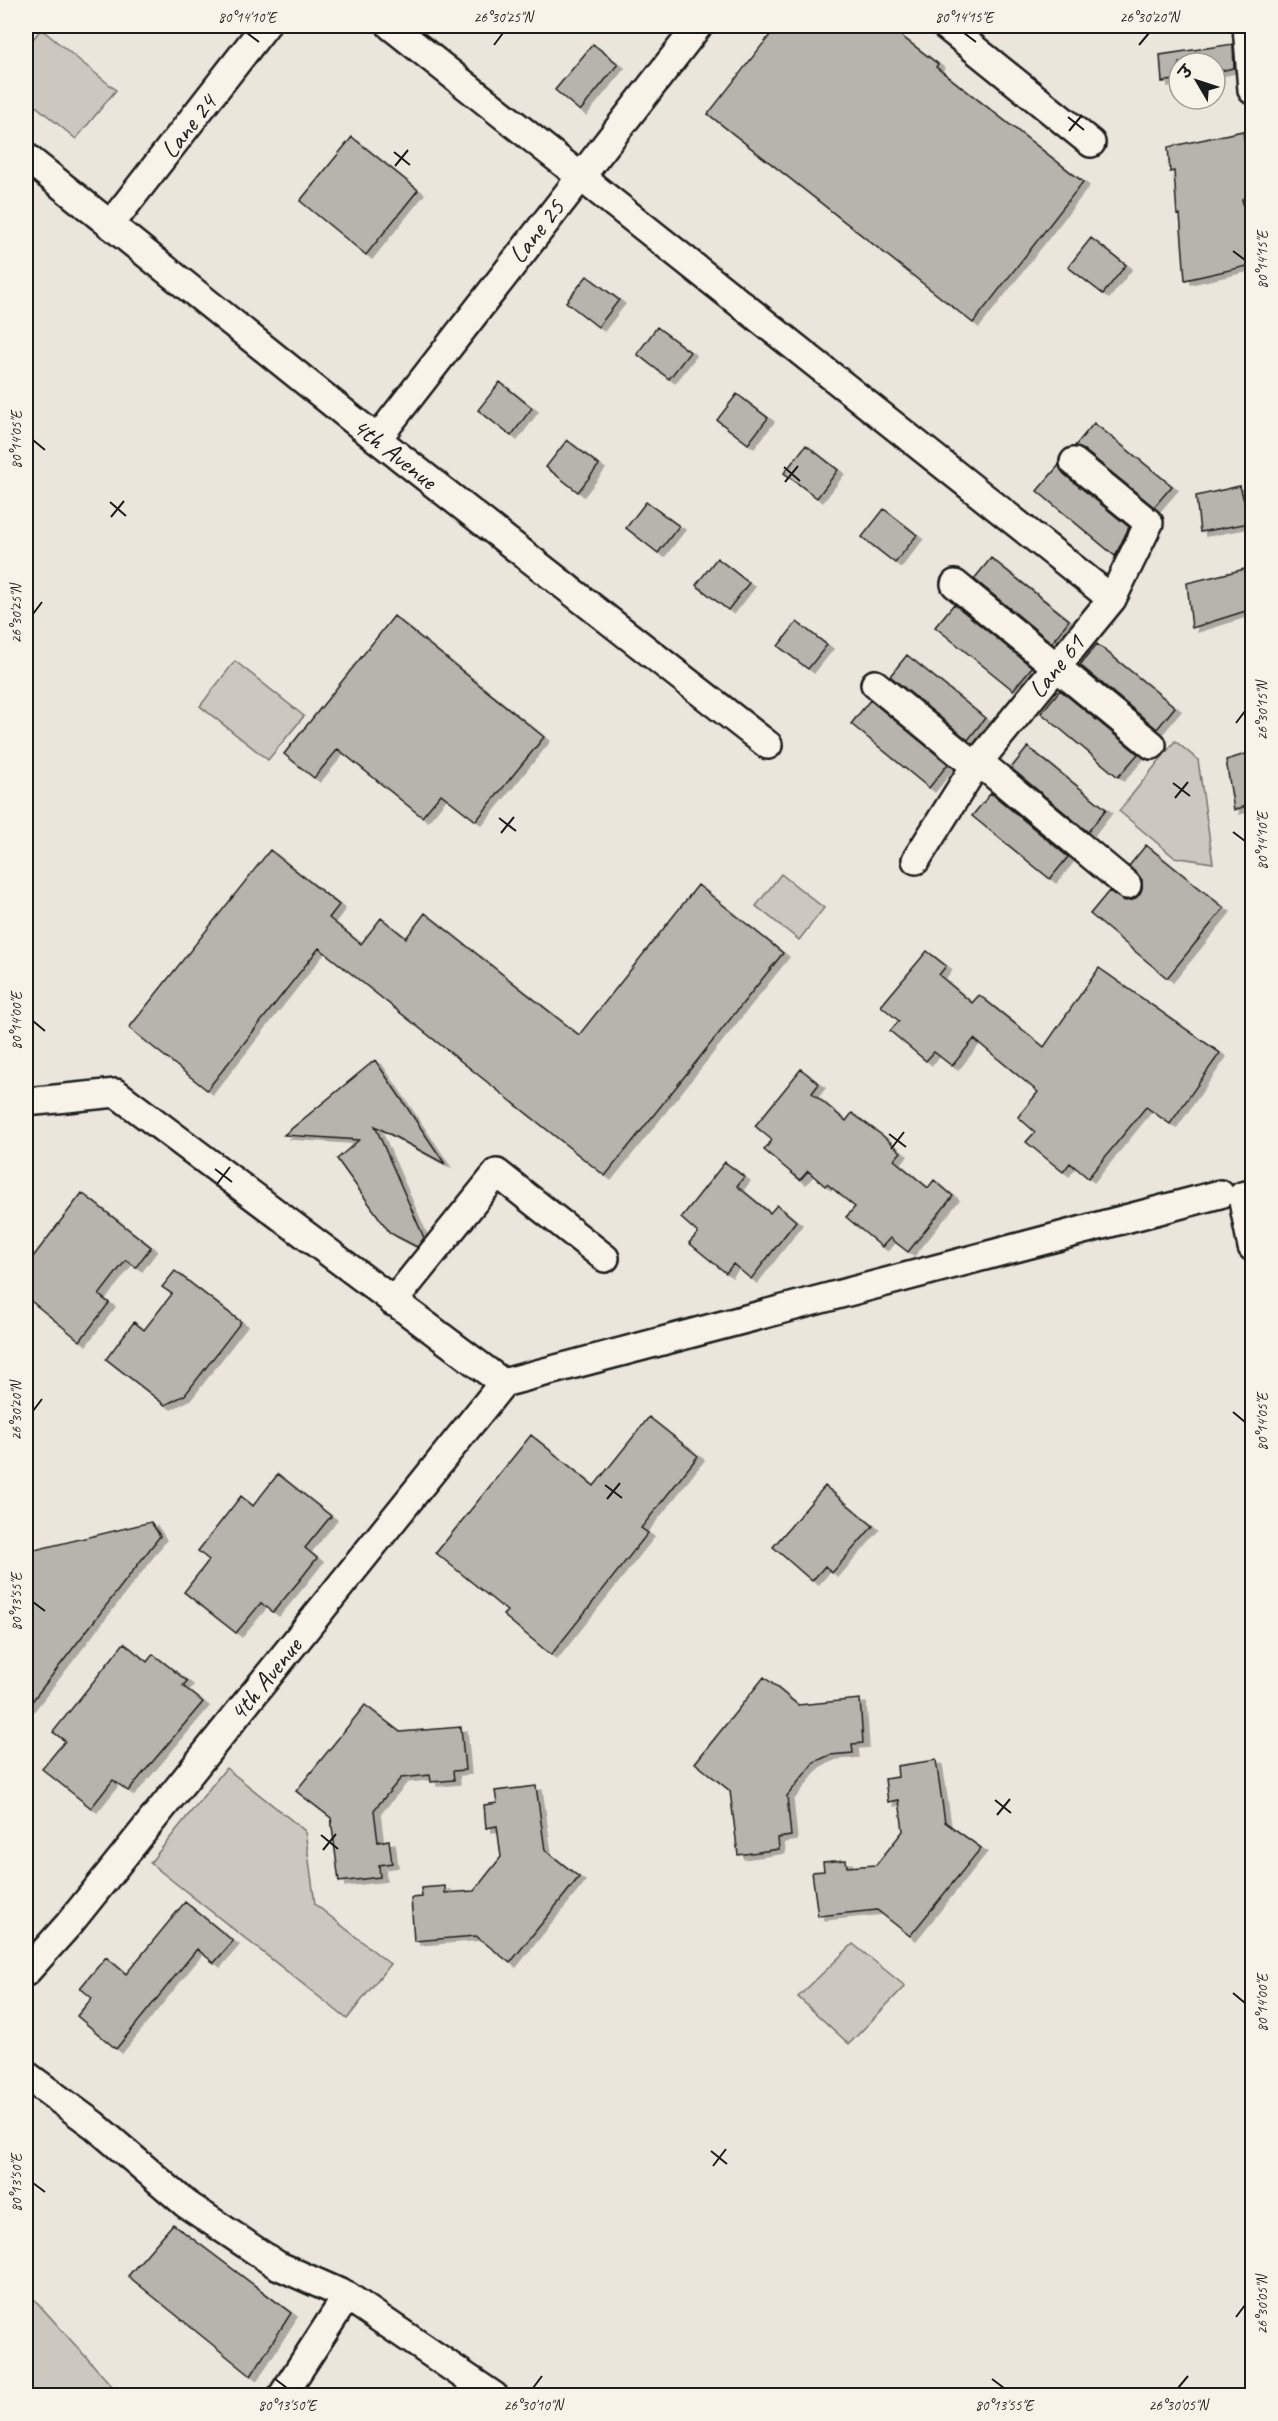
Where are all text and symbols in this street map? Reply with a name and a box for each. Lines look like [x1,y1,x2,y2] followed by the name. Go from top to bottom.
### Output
[218,8,278,27] text: 80°14'10"E
[473,8,536,27] text: 26°30'25"N
[935,8,995,27] text: 80°14'15"E
[1119,8,1182,27] text: 26°30'20"N
[1167,51,1227,111] north arrow
[1174,61,1198,84] text: उ
[153,86,225,165] street label: Lane 24
[501,192,572,270] street label: Lane 25
[1253,229,1272,289] text: 80°14'15"E
[7,409,26,469] text: 80°14'05"E
[346,410,445,498] street label: 4th Avenue
[7,581,26,644] text: 26°30'25"N
[1021,627,1093,705] street label: Lane 61
[1253,678,1272,741] text: 26°30'15"N
[1253,810,1272,870] text: 80°14'10"E
[7,990,26,1050] text: 80°14'00"E
[7,1378,26,1441] text: 26°30'20"N
[1253,1391,1272,1451] text: 80°14'05"E
[7,1571,26,1631] text: 80°13'55"E
[222,1630,310,1728] street label: 4th Avenue
[1253,1972,1272,2032] text: 80°14'00"E
[7,2152,26,2212] text: 80°13'50"E
[1253,2272,1272,2335] text: 26°30'05"N
[258,2396,318,2415] text: 80°13'50"E
[503,2396,566,2415] text: 26°30'10"N
[975,2396,1035,2415] text: 80°13'55"E
[1148,2396,1211,2415] text: 26°30'05"N

